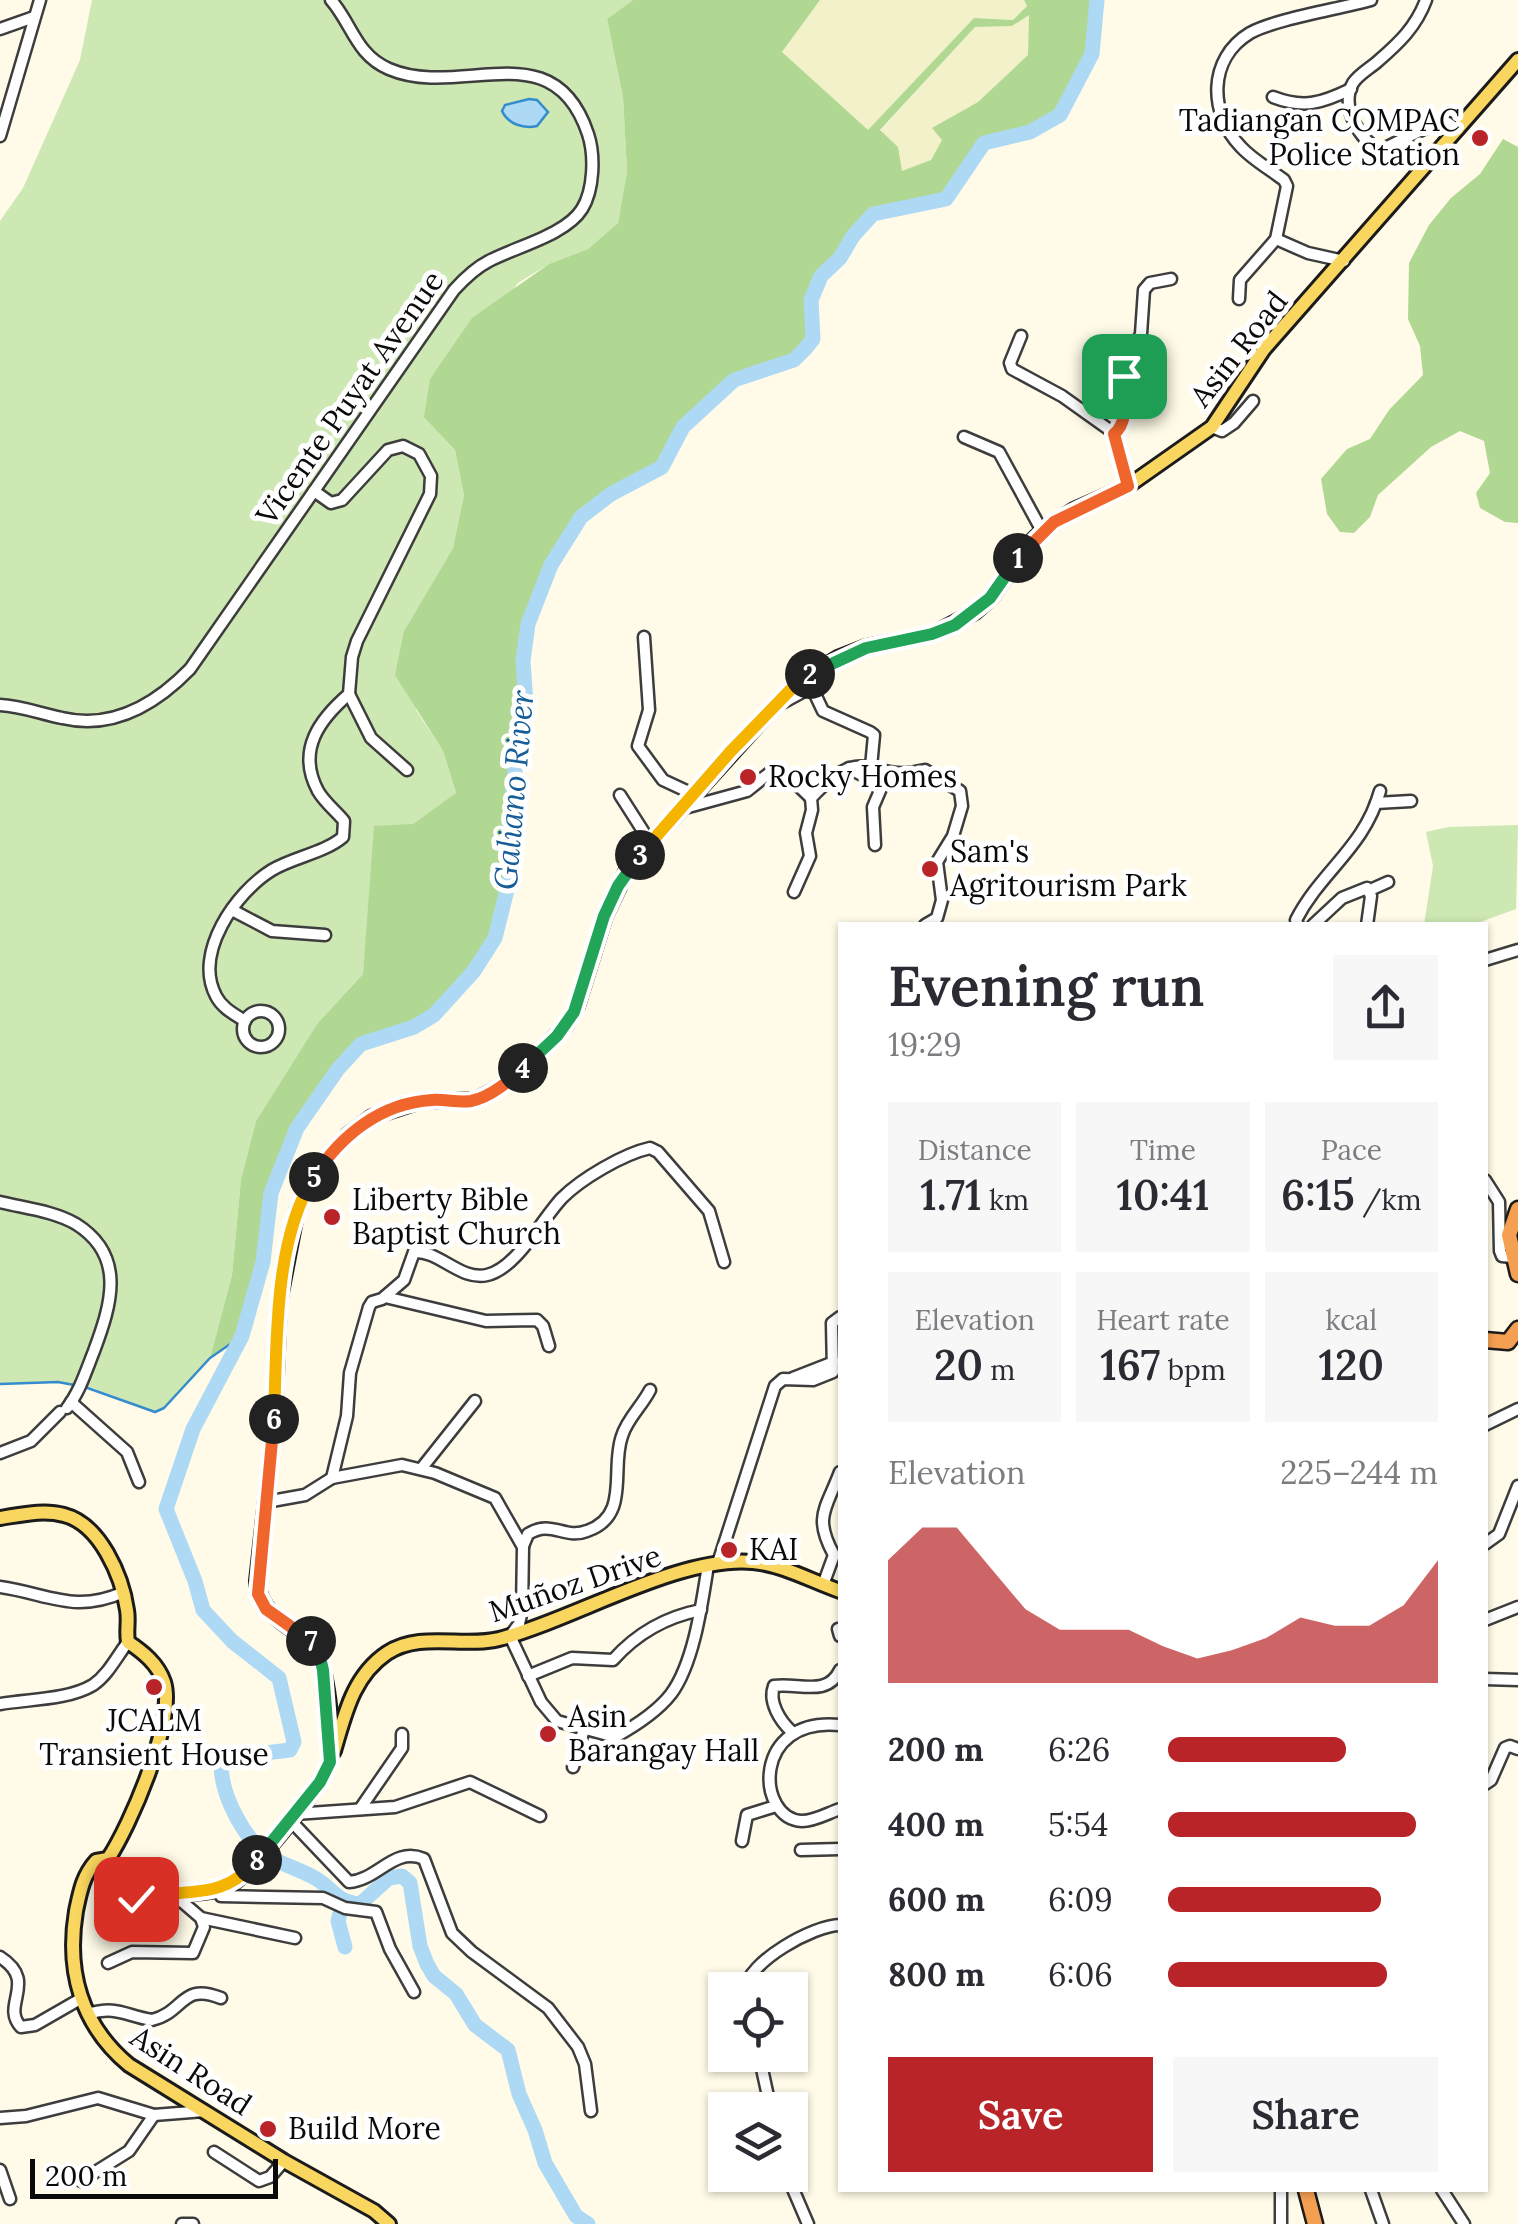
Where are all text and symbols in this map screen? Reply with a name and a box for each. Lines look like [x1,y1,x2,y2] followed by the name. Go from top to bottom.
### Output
[1179,101,1460,173] place label: Tadiangan COMPAC Police Station
[1469,127,1491,149] marker: Tadiangan COMPAC Police Station
[247,263,452,533] street label: Vicente Puyat Avenue
[1181,283,1295,415] street label: Asin Road
[1082,334,1167,419] pin
[1097,349,1152,404] icon: arrive
[993,533,1043,583] pin: 1
[1012,540,1024,576] text: 1
[785,649,835,699] pin: 2
[803,656,817,692] text: 2
[484,688,543,892] water label: Galiano River
[768,757,957,796] place label: Rocky Homes
[737,766,759,788] marker: Rocky Homes
[615,830,665,880] pin: 3
[949,832,1187,905] place label: Sam's Agritourism Park
[632,837,648,873] text: 3
[919,858,941,880] marker: Sam's Agritourism Park
[888,951,1205,1021] text: Evening run
[1333,955,1438,1060] button: share
[888,1024,962,1065] text: 19:29
[498,1043,548,1093] pin: 4
[515,1050,531,1086] text: 4
[918,1132,1032,1168] text: Distance
[1130,1132,1196,1168] text: Time
[1321,1132,1382,1168] text: Pace
[289,1152,339,1202] pin: 5
[306,1159,322,1195] text: 5
[920,1168,982,1222] text: 1.71
[1117,1168,1209,1222] text: 10:41
[1281,1168,1355,1222] text: 6:15
[352,1180,561,1252] place label: Liberty Bible Baptist Church
[982,1182,1029,1218] text: km
[1355,1182,1422,1218] text: /km
[321,1206,343,1228] marker: Liberty Bible Baptist Church
[915,1302,1035,1338] text: Elevation
[1096,1302,1230,1338] text: Heart rate
[1325,1302,1377,1338] text: kcal
[934,1338,983,1392] text: 20
[1100,1338,1160,1392] text: 167
[1319,1338,1384,1392] text: 120
[983,1352,1015,1388] text: m
[1160,1352,1226,1388] text: bpm
[249,1394,299,1444] pin: 6
[266,1401,282,1437] text: 6
[888,1452,1025,1493] text: Elevation
[1280,1452,1438,1493] text: 225–244 m
[749,1530,798,1568] place label: KAI
[484,1536,666,1630] street label: Muñoz Drive
[718,1539,740,1561] marker: KAI
[286,1616,336,1666] pin: 7
[304,1623,318,1659] text: 7
[143,1676,165,1698] marker: JCALM Transient House
[567,1697,759,1770] place label: Asin Barangay Hall
[39,1701,269,1773] place label: JCALM Transient House
[537,1723,559,1745] marker: Asin Barangay Hall
[888,1729,984,1770] text: 200 m
[1048,1729,1110,1770] text: 6:26
[888,1804,984,1845] text: 400 m
[1048,1804,1108,1845] text: 5:54
[232,1835,282,1885] pin: 8
[249,1842,265,1878] text: 8
[94,1857,179,1942] pin
[109,1872,164,1927] icon: check
[888,1879,985,1920] text: 600 m
[1048,1879,1113,1920] text: 6:09
[888,1954,985,1995] text: 800 m
[1048,1954,1113,1995] text: 6:06
[708,1972,808,2192] map controls
[708,1972,808,2072] button: locate
[123,2016,259,2123] street label: Asin Road
[888,2057,1153,2172] button: Save
[1173,2057,1438,2172] button: Share
[708,2092,808,2192] button: layers
[288,2109,441,2147] place label: Build More
[257,2118,279,2140] marker: Build More
[30,2154,278,2198] scale bar
[45,2158,127,2194] text: 200 m

